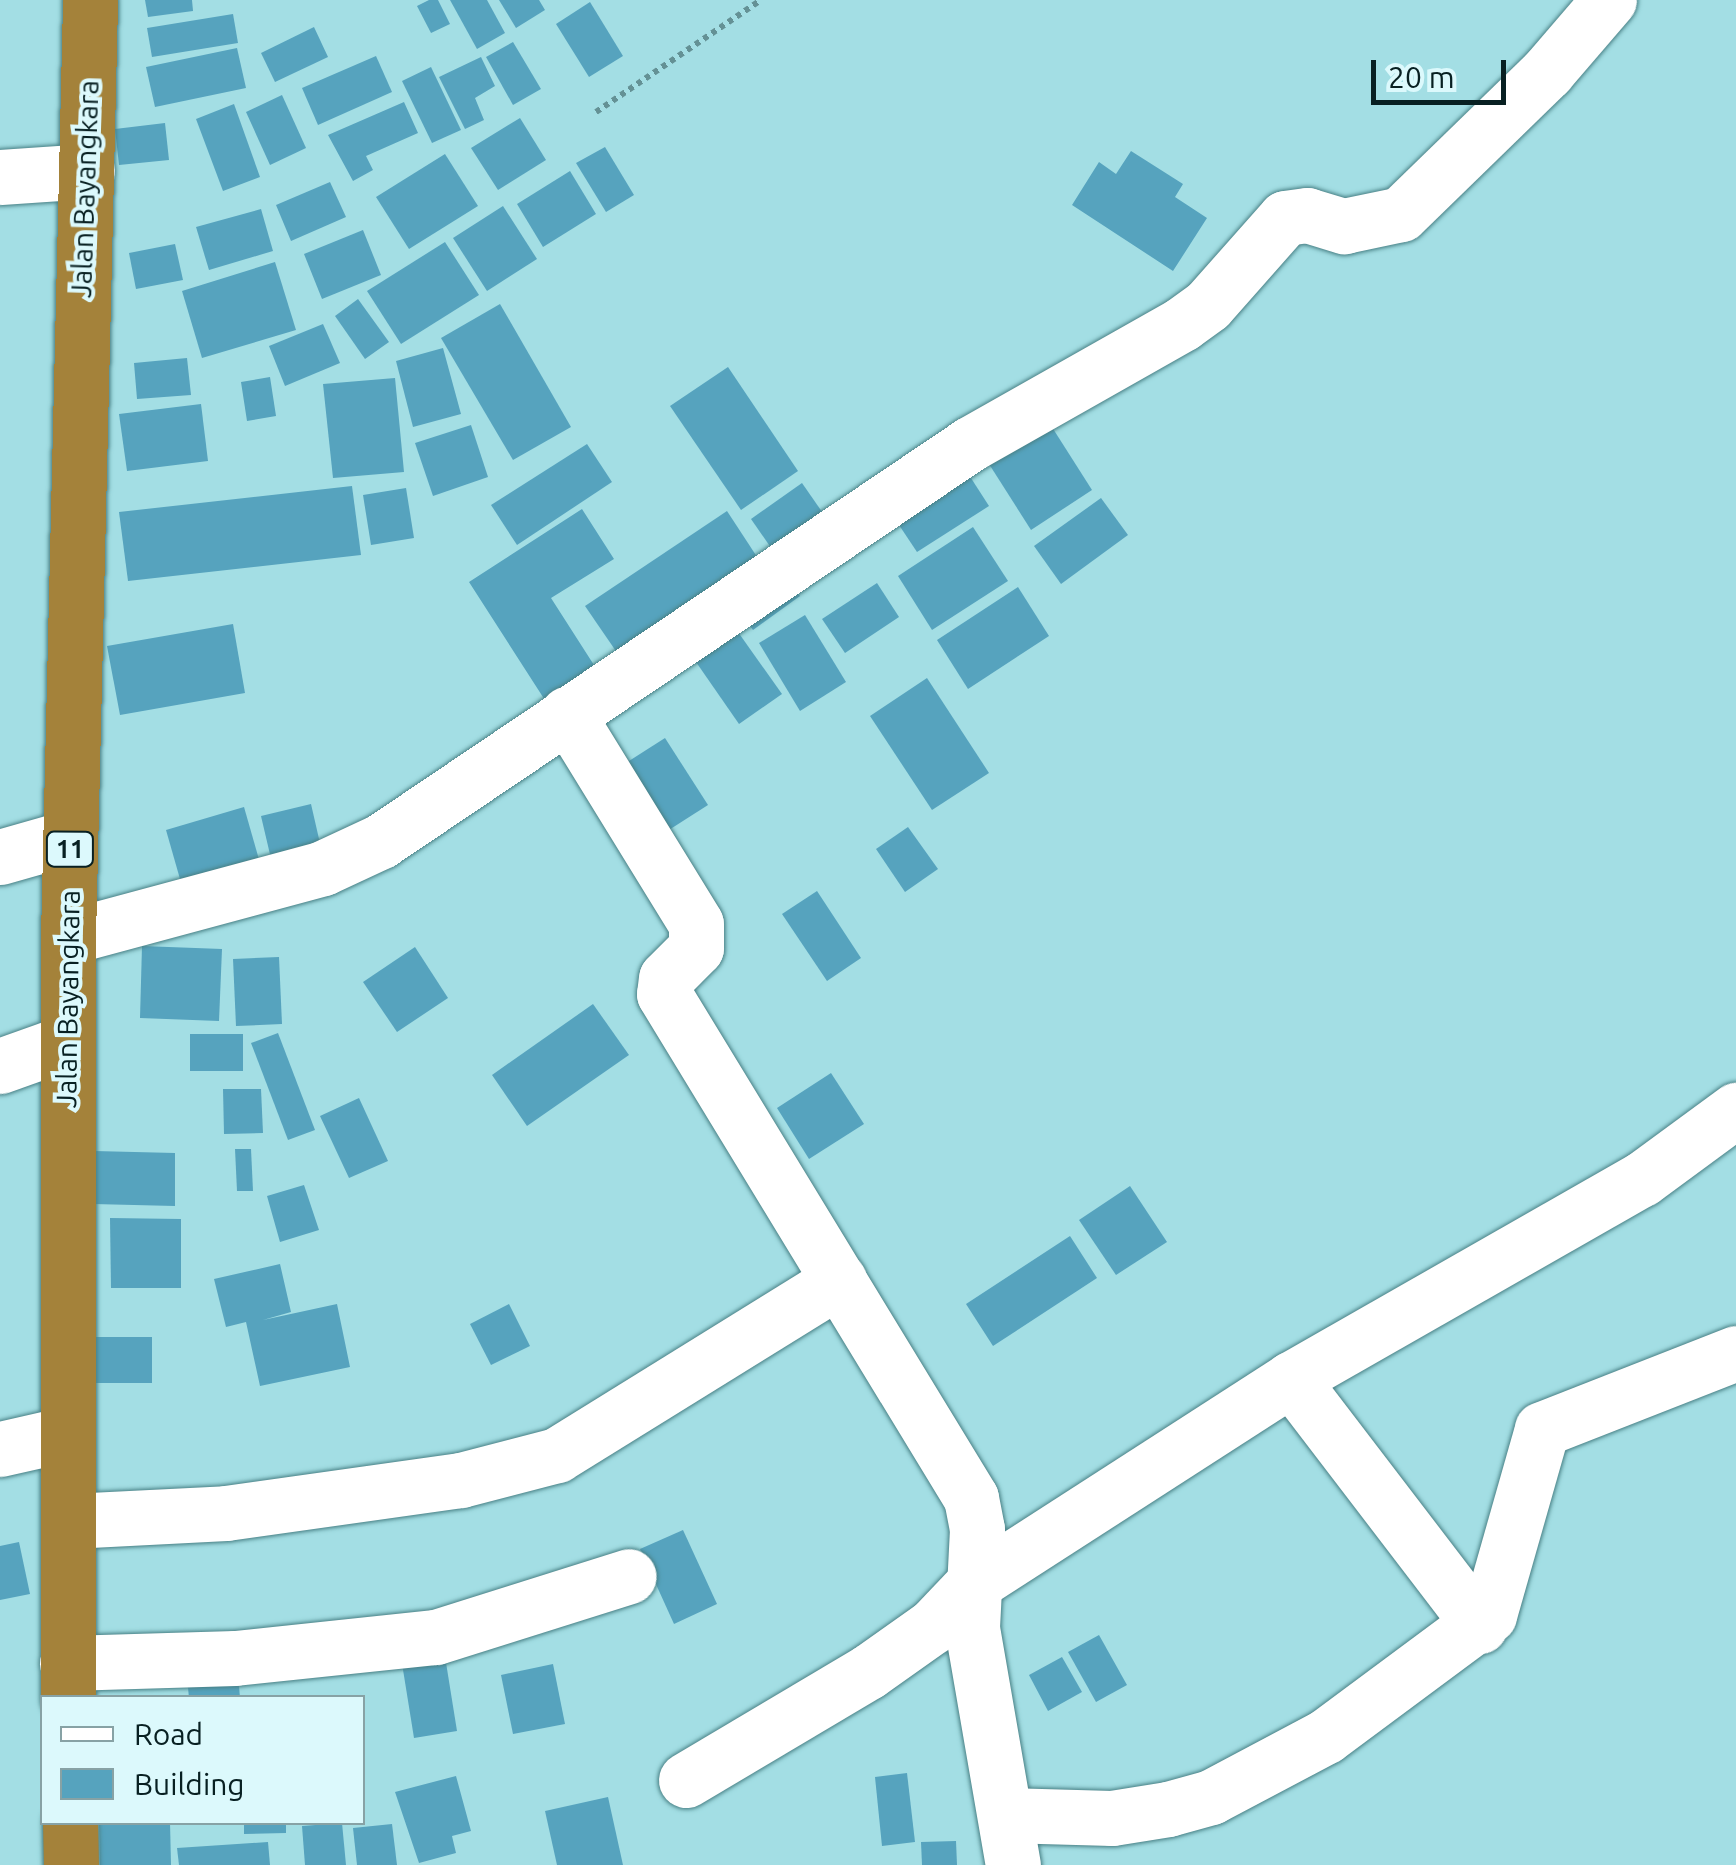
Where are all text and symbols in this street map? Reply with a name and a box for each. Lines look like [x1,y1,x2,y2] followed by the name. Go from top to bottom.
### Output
[1376,40,1511,102] scale bar
[1388,60,1455,94] text: 20 m
[64,80,106,298] street label: Jalan Bayangkara
[45,829,95,869] road number: 11
[49,890,87,1108] street label: Jalan Bayangkara
[40,1695,365,1825] legend
[134,1717,203,1751] text: Road
[134,1767,245,1801] text: Building

